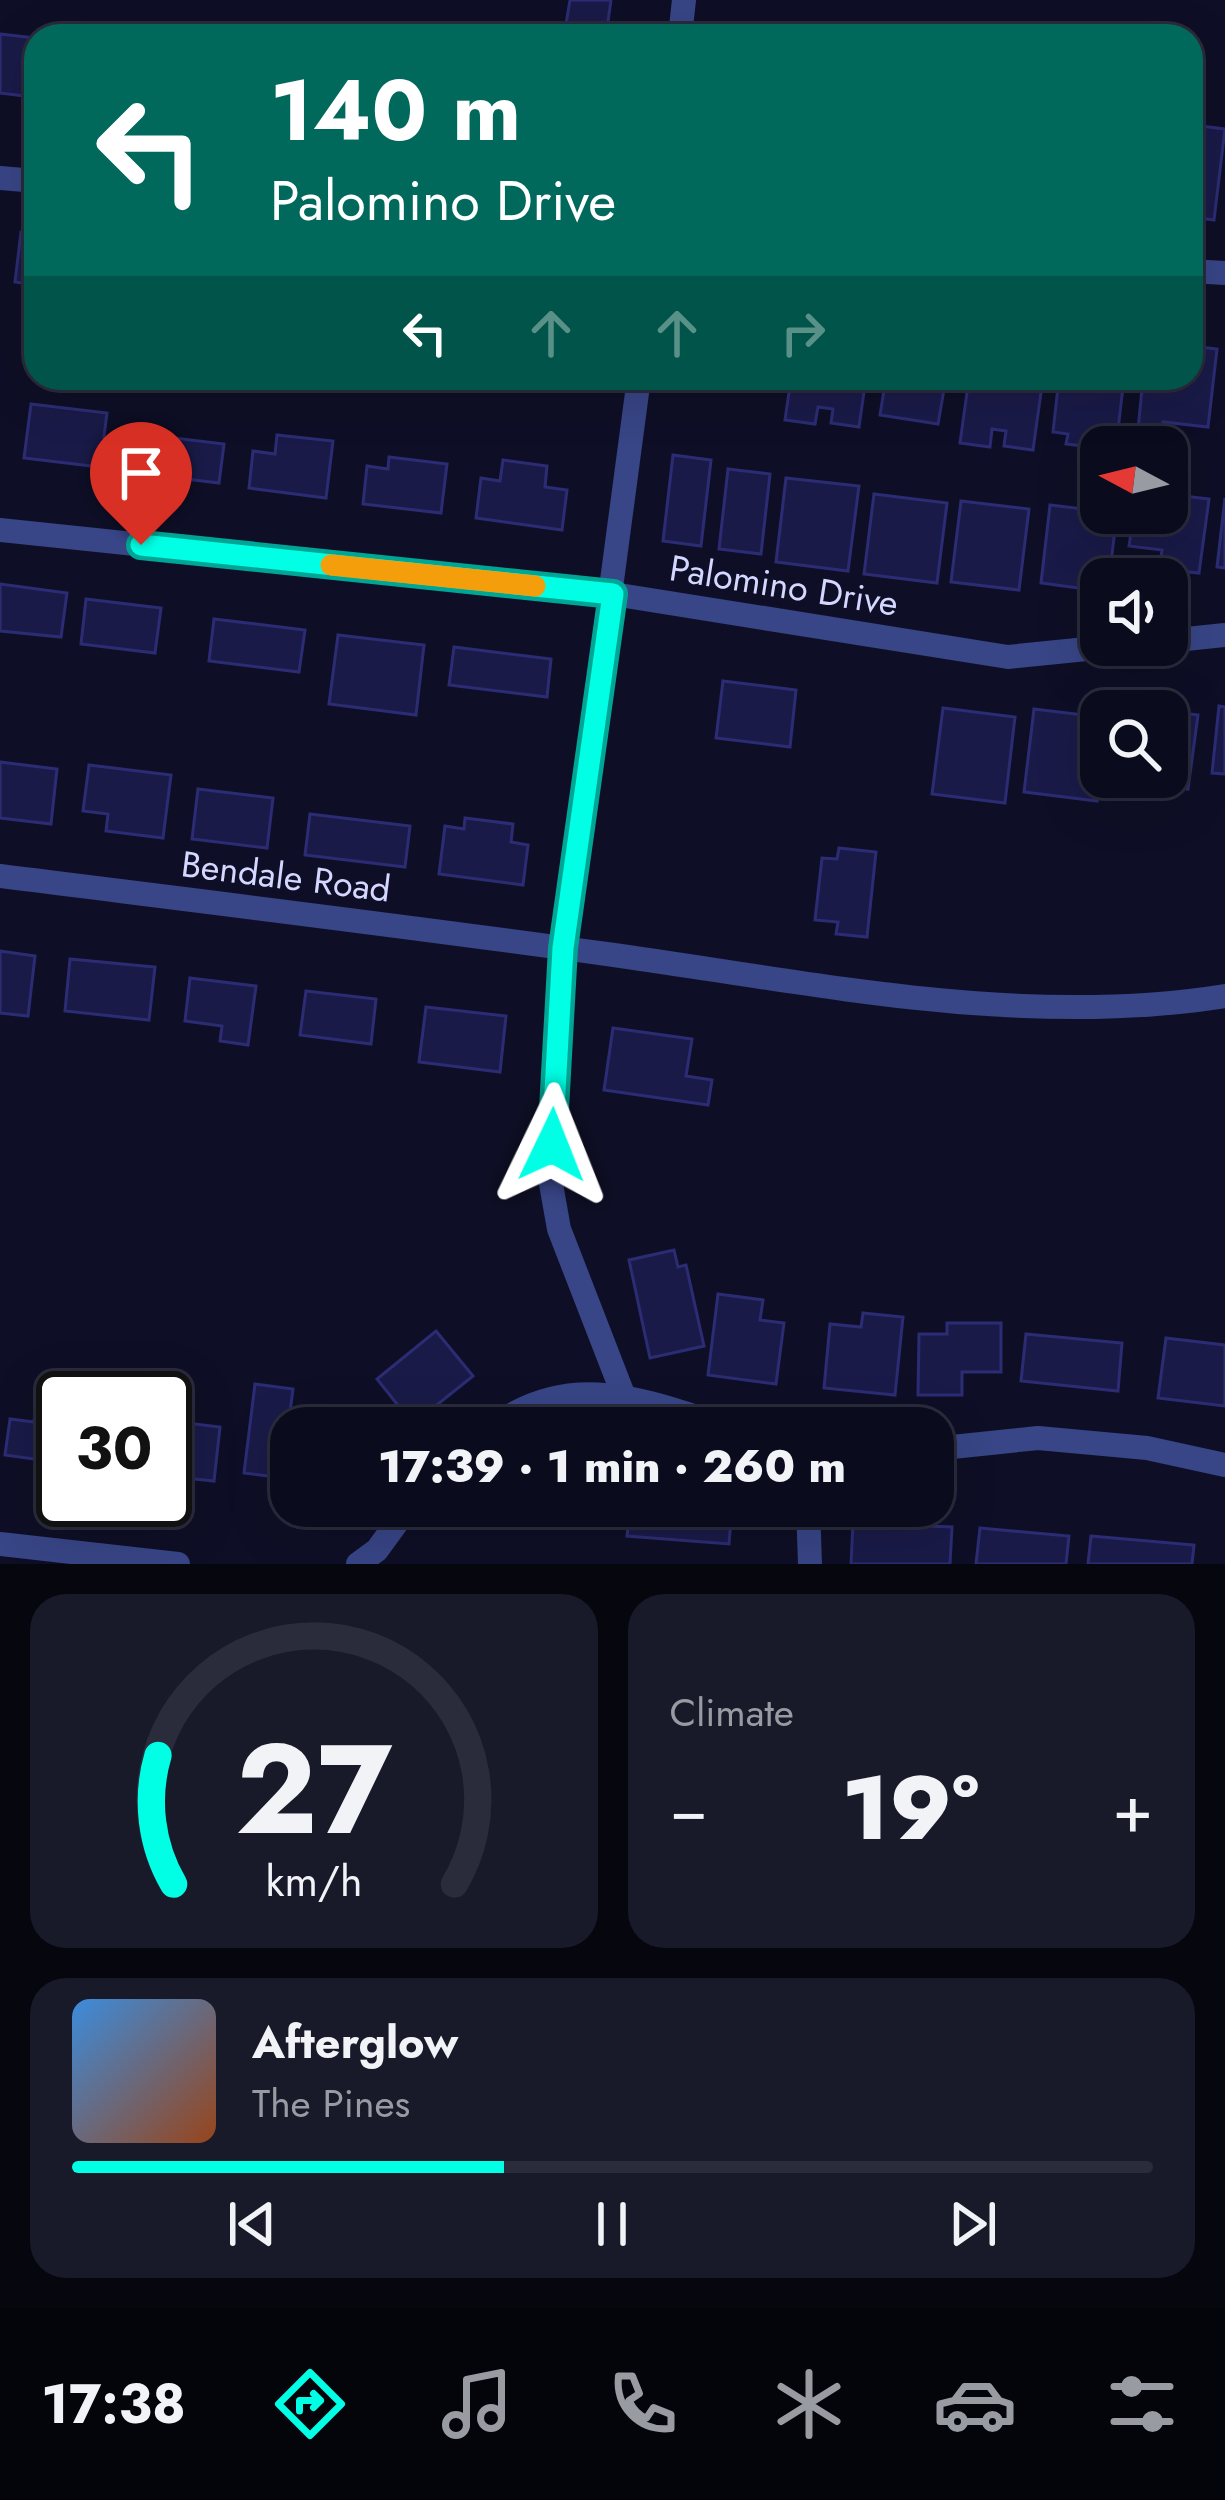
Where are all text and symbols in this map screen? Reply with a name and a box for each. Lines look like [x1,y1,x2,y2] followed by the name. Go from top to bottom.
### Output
[270,50,521,172] text: 140 m
[72,72,228,228] icon: left
[270,162,616,240] text: Palomino Drive
[392,300,458,366] icon: left
[518,300,584,366] icon: ahead
[644,300,710,366] icon: ahead
[770,300,836,366] icon: right
[90,422,192,545] pin
[1080,426,1188,534] north arrow
[1080,426,1188,798] map controls
[108,440,174,506] icon: arrive
[666,541,902,629] street label: Palomino Drive
[1080,558,1188,666] button: sound
[1080,690,1188,798] button: search
[178,837,394,915] street label: Bendale Road
[489,1082,615,1208] position arrow
[36,1371,192,1527] speed limit sign: 30
[378,1434,846,1499] text: 17:39 · 1 min · 260 m
[670,1684,794,1741] text: Climate
[235,1699,392,1880] text: 27
[842,1743,979,1873] text: 19°
[670,1761,708,1857] text: −
[1112,1761,1153,1857] text: +
[265,1850,362,1912] text: km/h
[252,2010,458,2075] text: Afterglow
[252,2075,410,2132] text: The Pines
[219,2191,285,2257] icon: previous
[579,2191,645,2257] icon: pause
[940,2191,1006,2257] icon: next
[268,2362,352,2446] icon: directions
[435,2362,519,2446] icon: music
[601,2362,685,2446] icon: phone
[767,2362,851,2446] icon: climate
[933,2362,1017,2446] icon: car
[1100,2362,1184,2446] icon: filters
[41,2365,186,2443] text: 17:38

